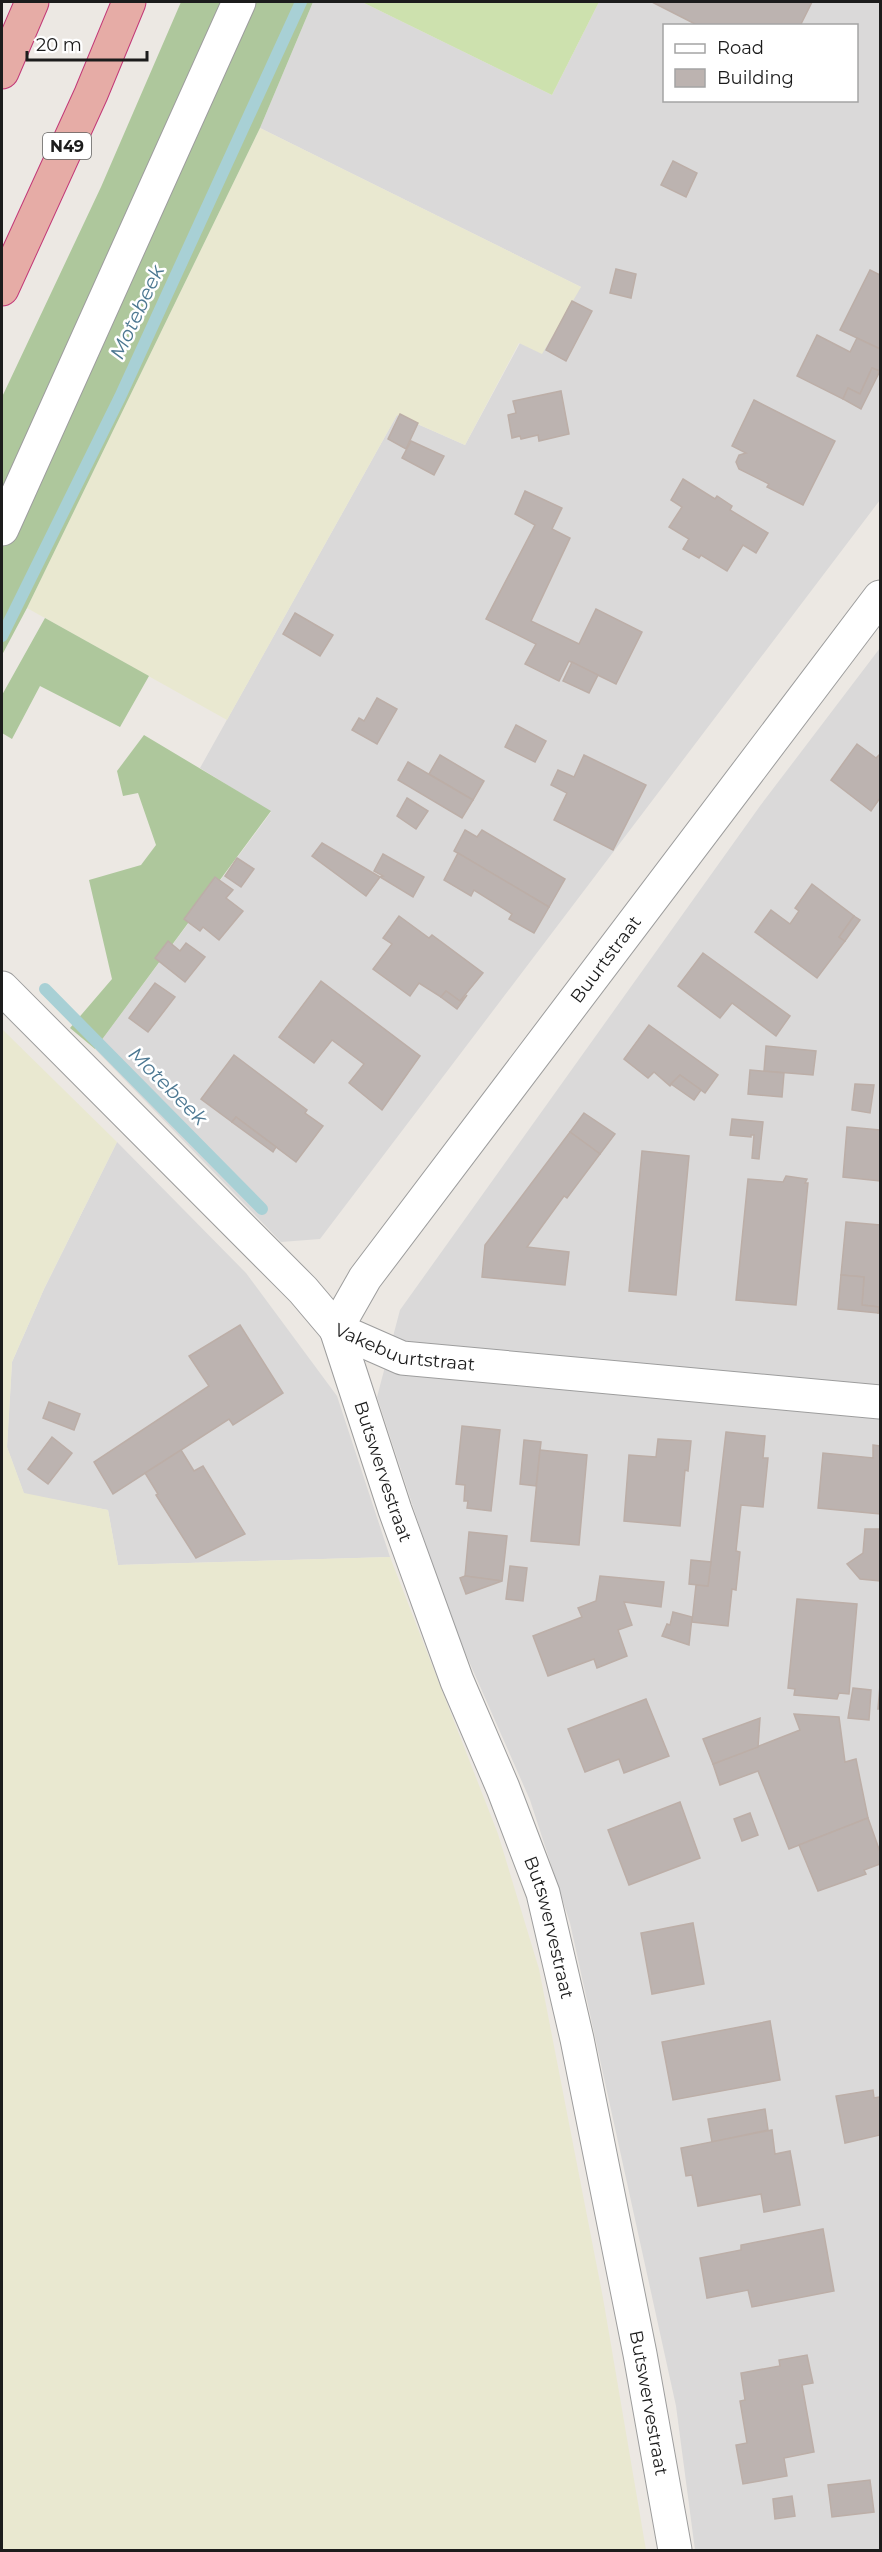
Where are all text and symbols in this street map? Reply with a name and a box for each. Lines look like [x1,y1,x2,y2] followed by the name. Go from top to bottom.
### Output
[27,24,147,62] scale bar
[663,24,858,102] legend
[36,34,82,56] text: 20 m
[717,37,764,59] text: Road
[717,67,794,89] text: Building
[43,133,91,159] road number: N49
[105,260,170,363] water label: Motebeek
[566,911,646,1008] street label: Buurtstraat
[124,1042,213,1131] water label: Motebeek
[331,1319,476,1376] street label: Vakebuurtstraat
[349,1398,417,1545] street label: Butswervestraat
[519,1853,578,2001] street label: Butswervestraat
[625,2329,673,2477] street label: Butswervestraat

